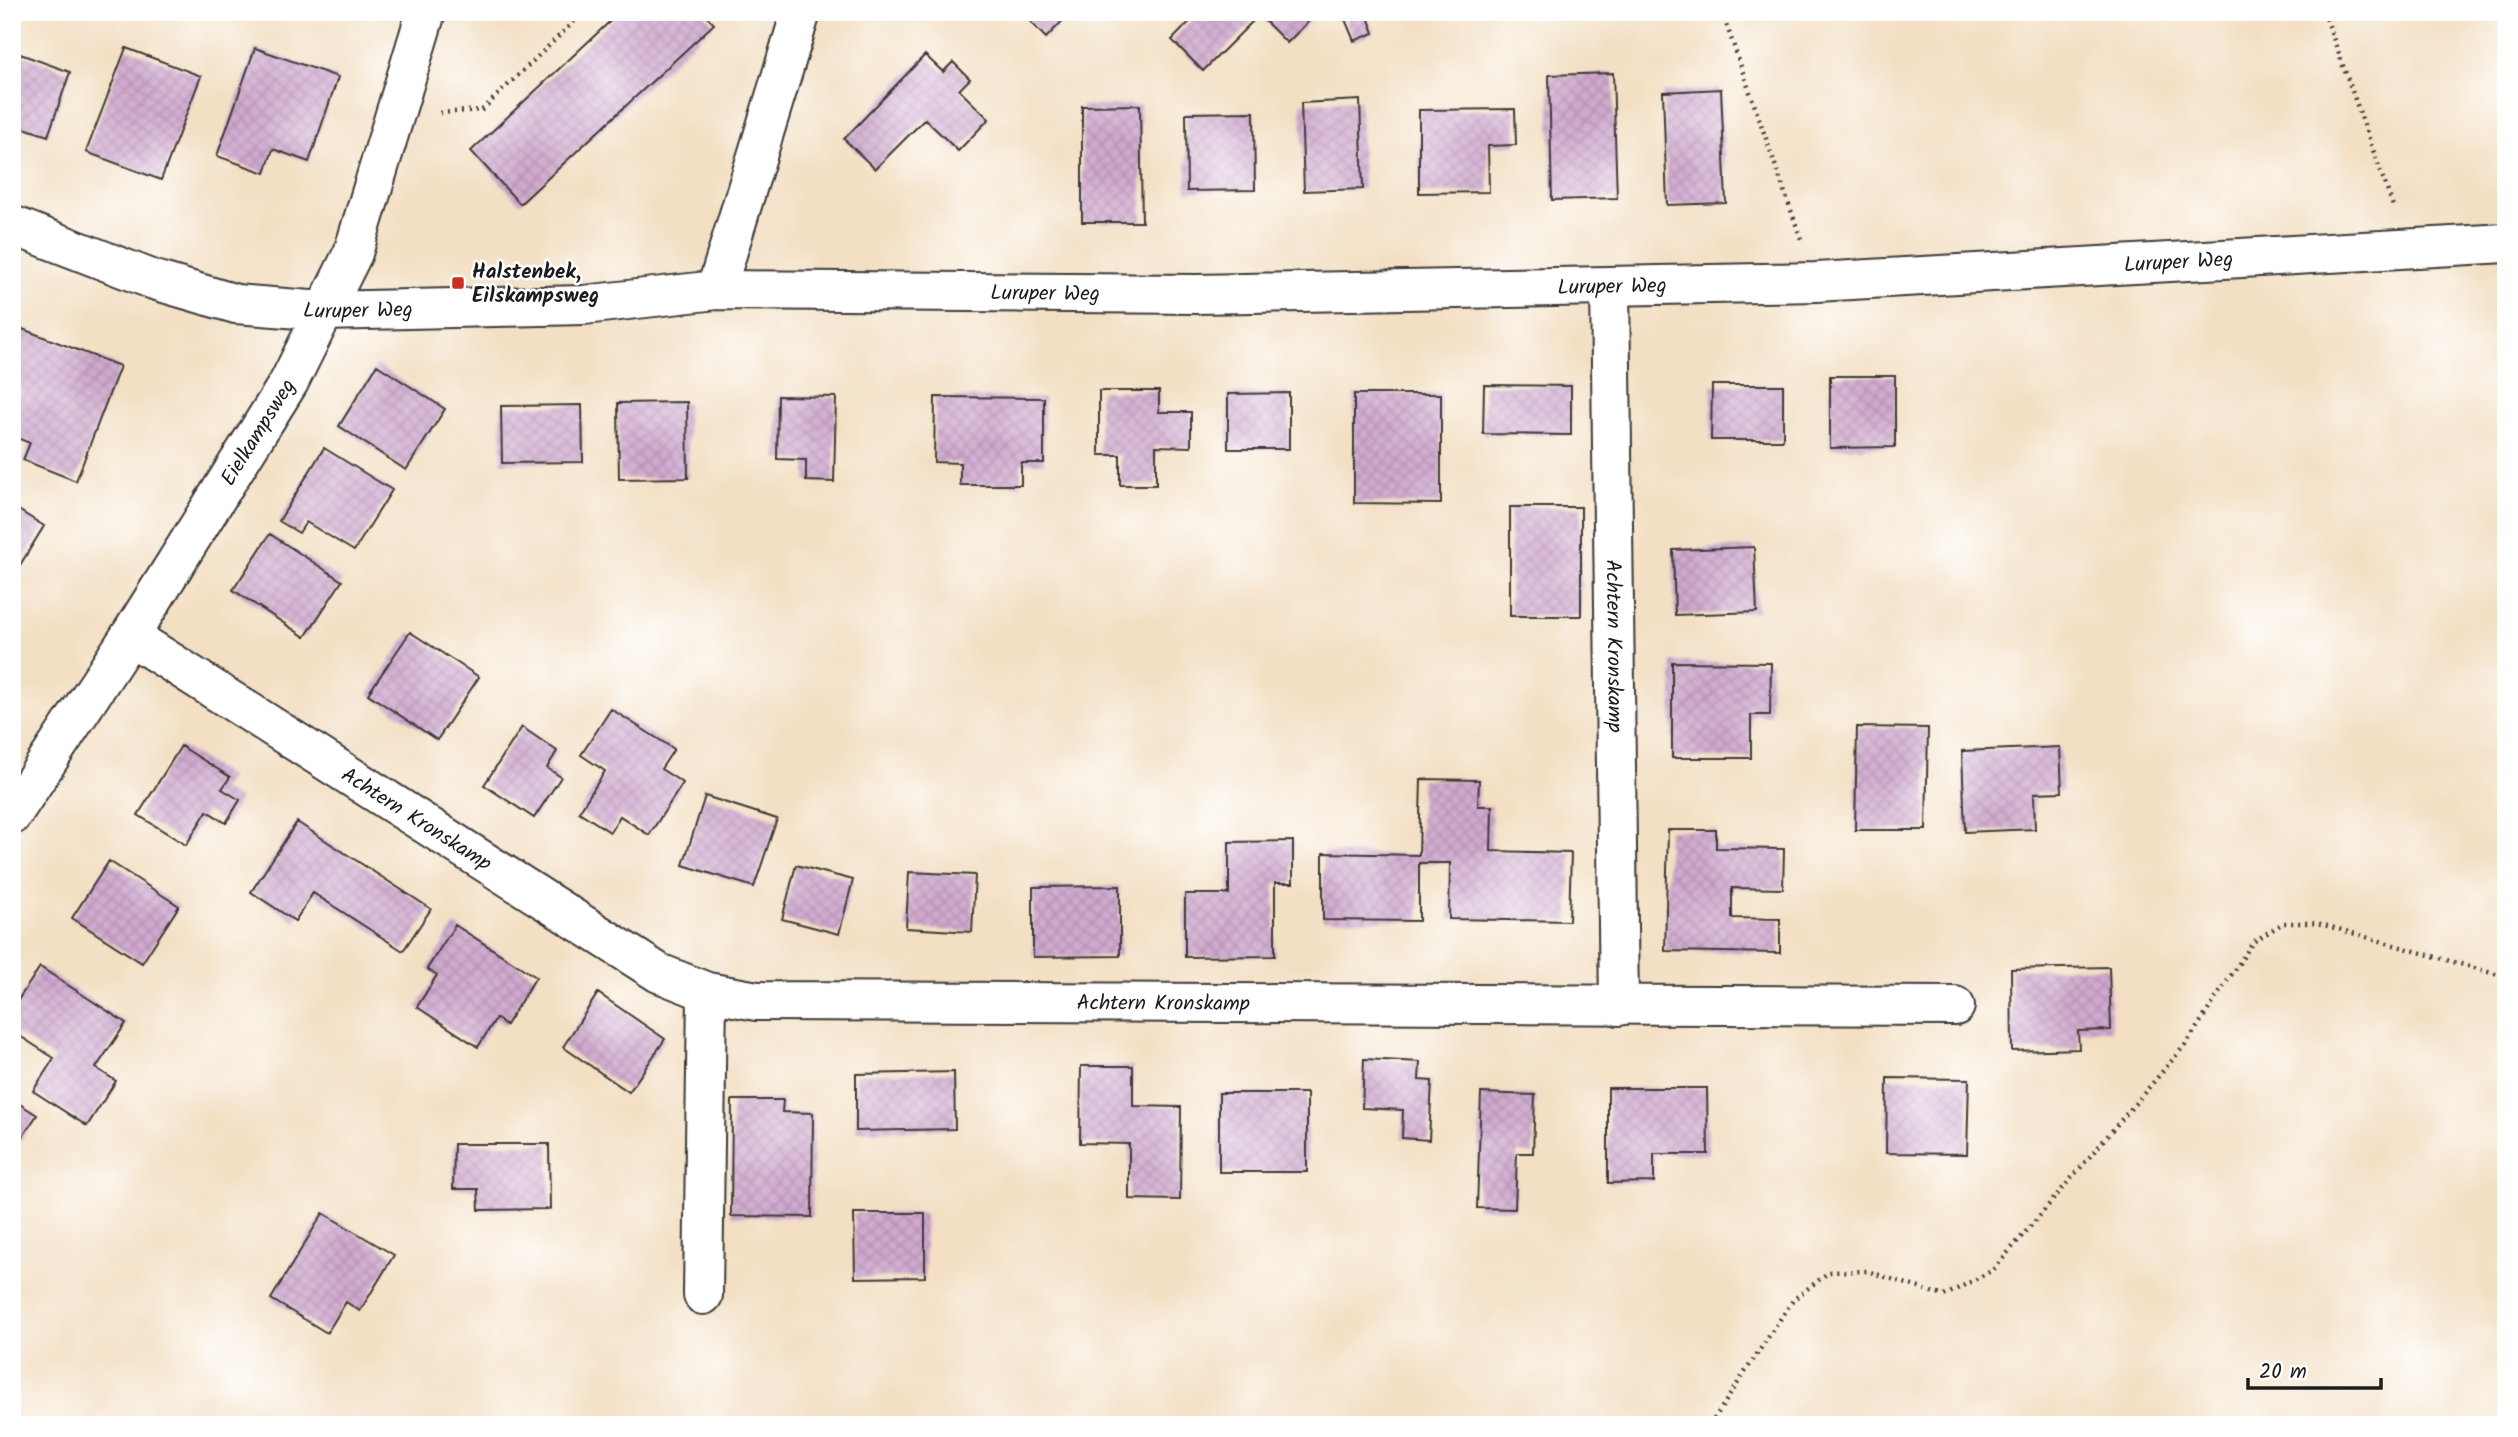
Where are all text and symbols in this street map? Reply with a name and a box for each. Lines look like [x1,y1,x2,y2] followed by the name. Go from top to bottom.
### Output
[2123,243,2234,283] street label: Luruper Weg
[472,256,599,313] place label: Halstenbek, Eilskampsweg
[1557,270,1667,305] street label: Luruper Weg
[450,275,466,291] marker: Halstenbek, Eilskampsweg
[990,277,1100,311] street label: Luruper Weg
[302,294,413,329] street label: Luruper Weg
[213,373,305,493] street label: Eielkampsweg
[1595,559,1631,733] street label: Achtern Kronskamp
[334,760,498,880] street label: Achtern Kronskamp
[1077,987,1250,1021] street label: Achtern Kronskamp
[2248,1346,2382,1390] scale bar
[2259,1356,2307,1389] text: 20 m

